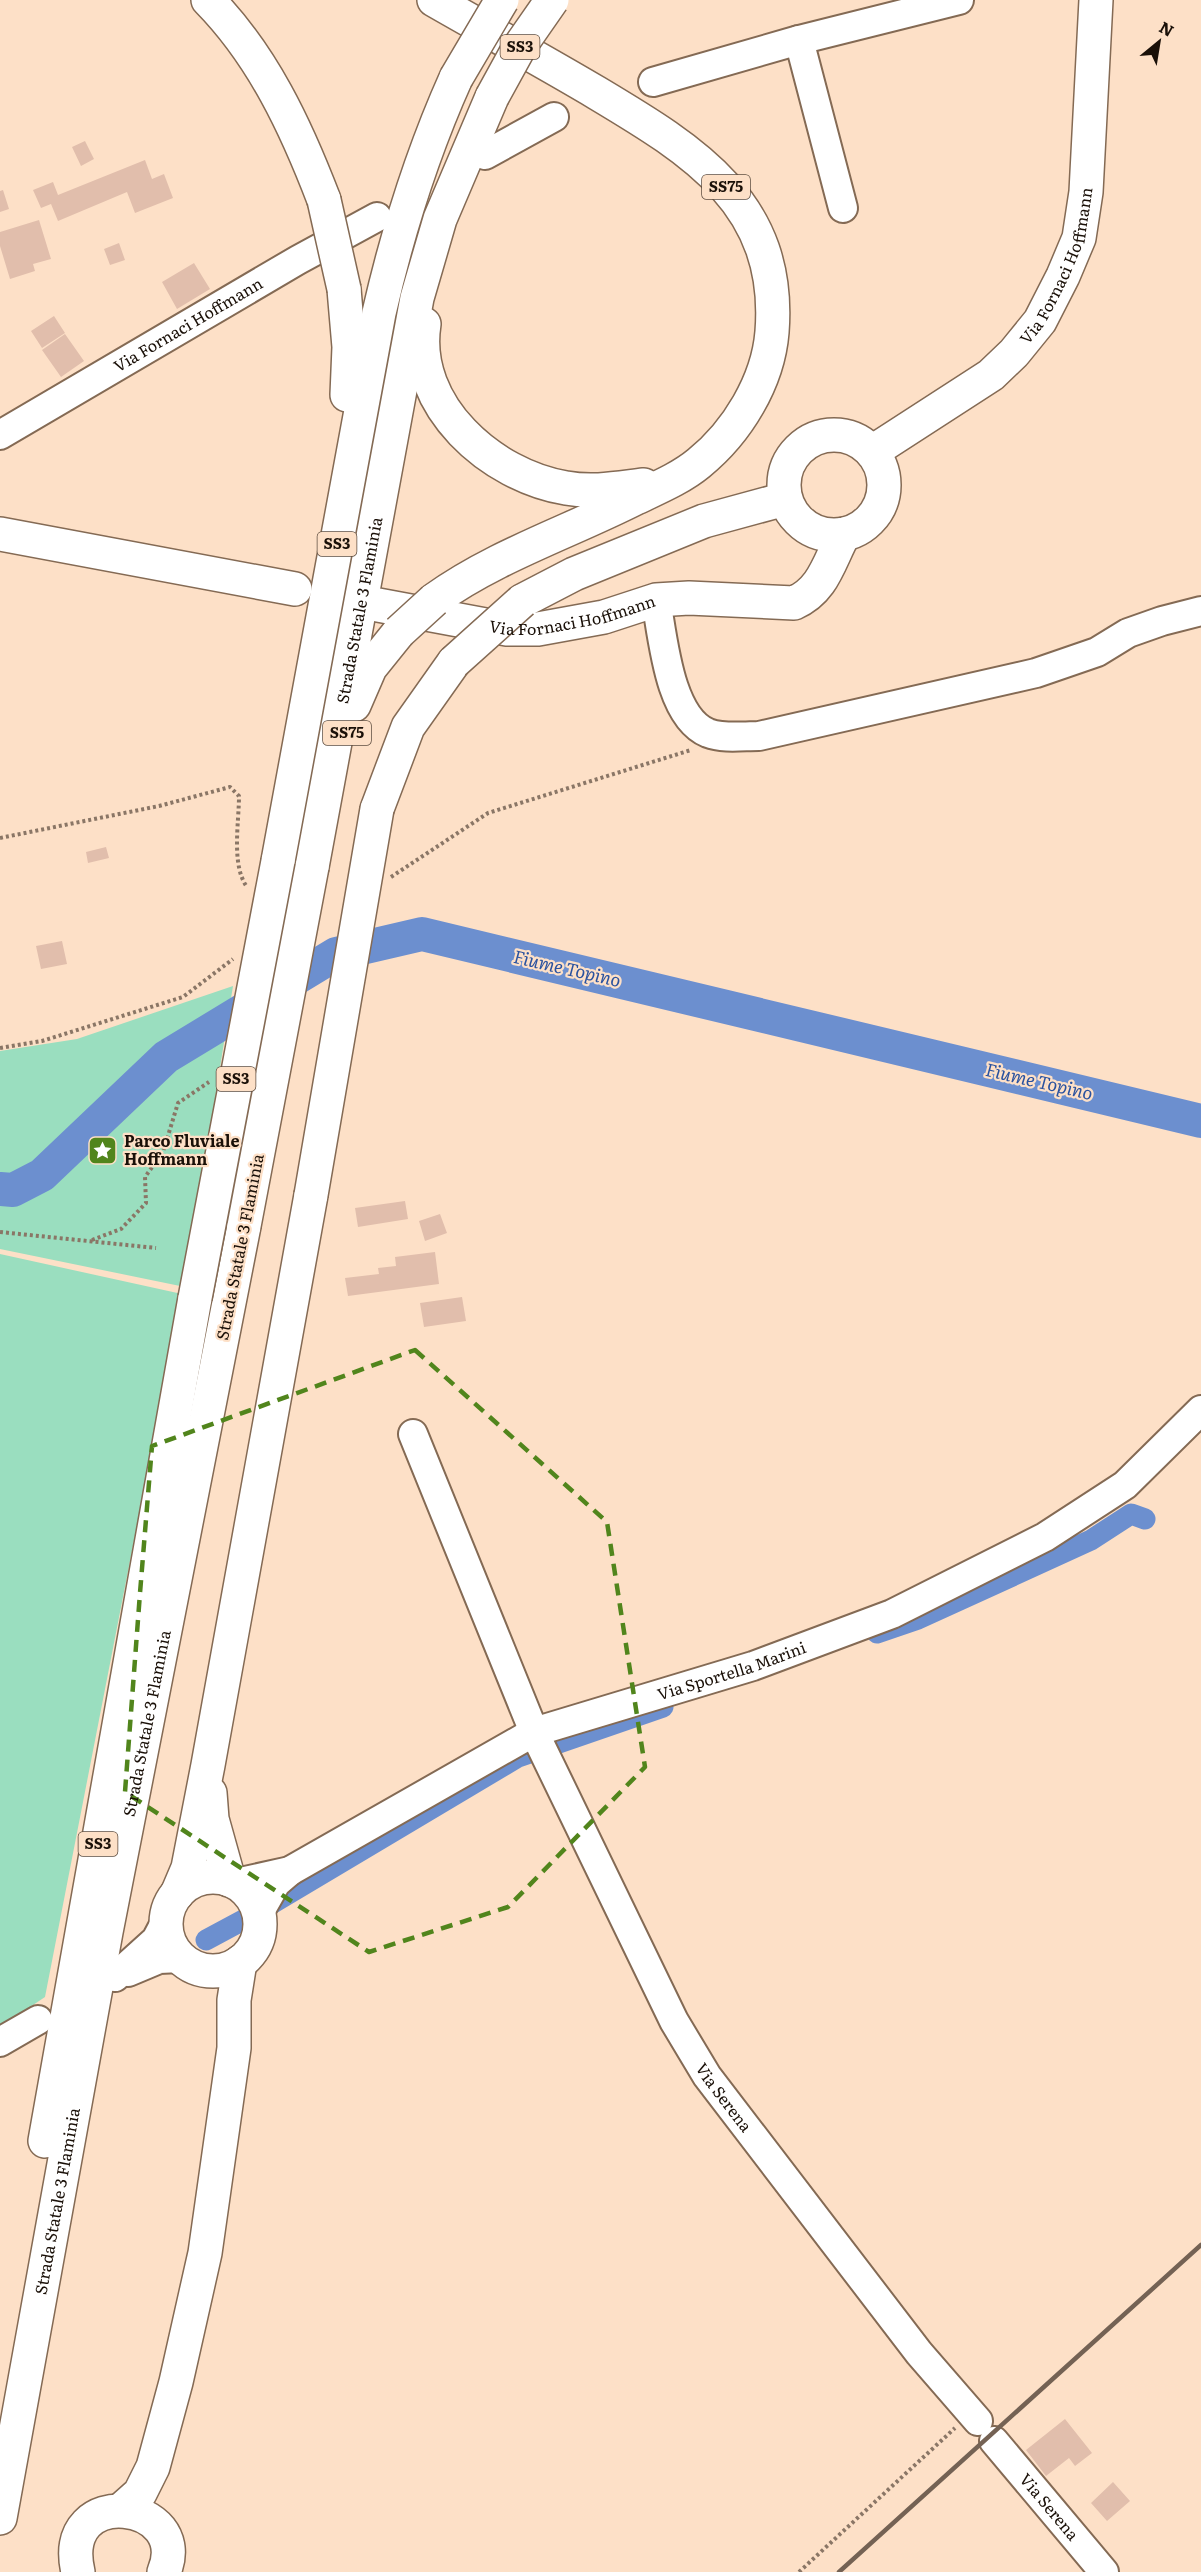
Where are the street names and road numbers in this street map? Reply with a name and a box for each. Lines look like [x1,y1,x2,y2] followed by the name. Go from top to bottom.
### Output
[500,35,540,59] road number: SS3
[702,175,750,199] road number: SS75
[1013,185,1098,349] street label: Via Fornaci Hoffmann
[108,270,267,377] street label: Via Fornaci Hoffmann
[329,514,387,706] street label: Strada Statale 3 Flaminia
[318,532,356,556] road number: SS3
[487,588,659,640] street label: Via Fornaci Hoffmann
[323,721,371,745] road number: SS75
[216,1067,256,1091] road number: SS3
[209,1151,269,1342] street label: Strada Statale 3 Flaminia
[116,1628,176,1819] street label: Strada Statale 3 Flaminia
[654,1634,809,1705] street label: Via Sportella Marini
[78,1832,118,1856] road number: SS3
[691,2058,759,2137] street label: Via Serena
[28,2105,85,2296] street label: Strada Statale 3 Flaminia
[1015,2467,1086,2545] street label: Via Serena

